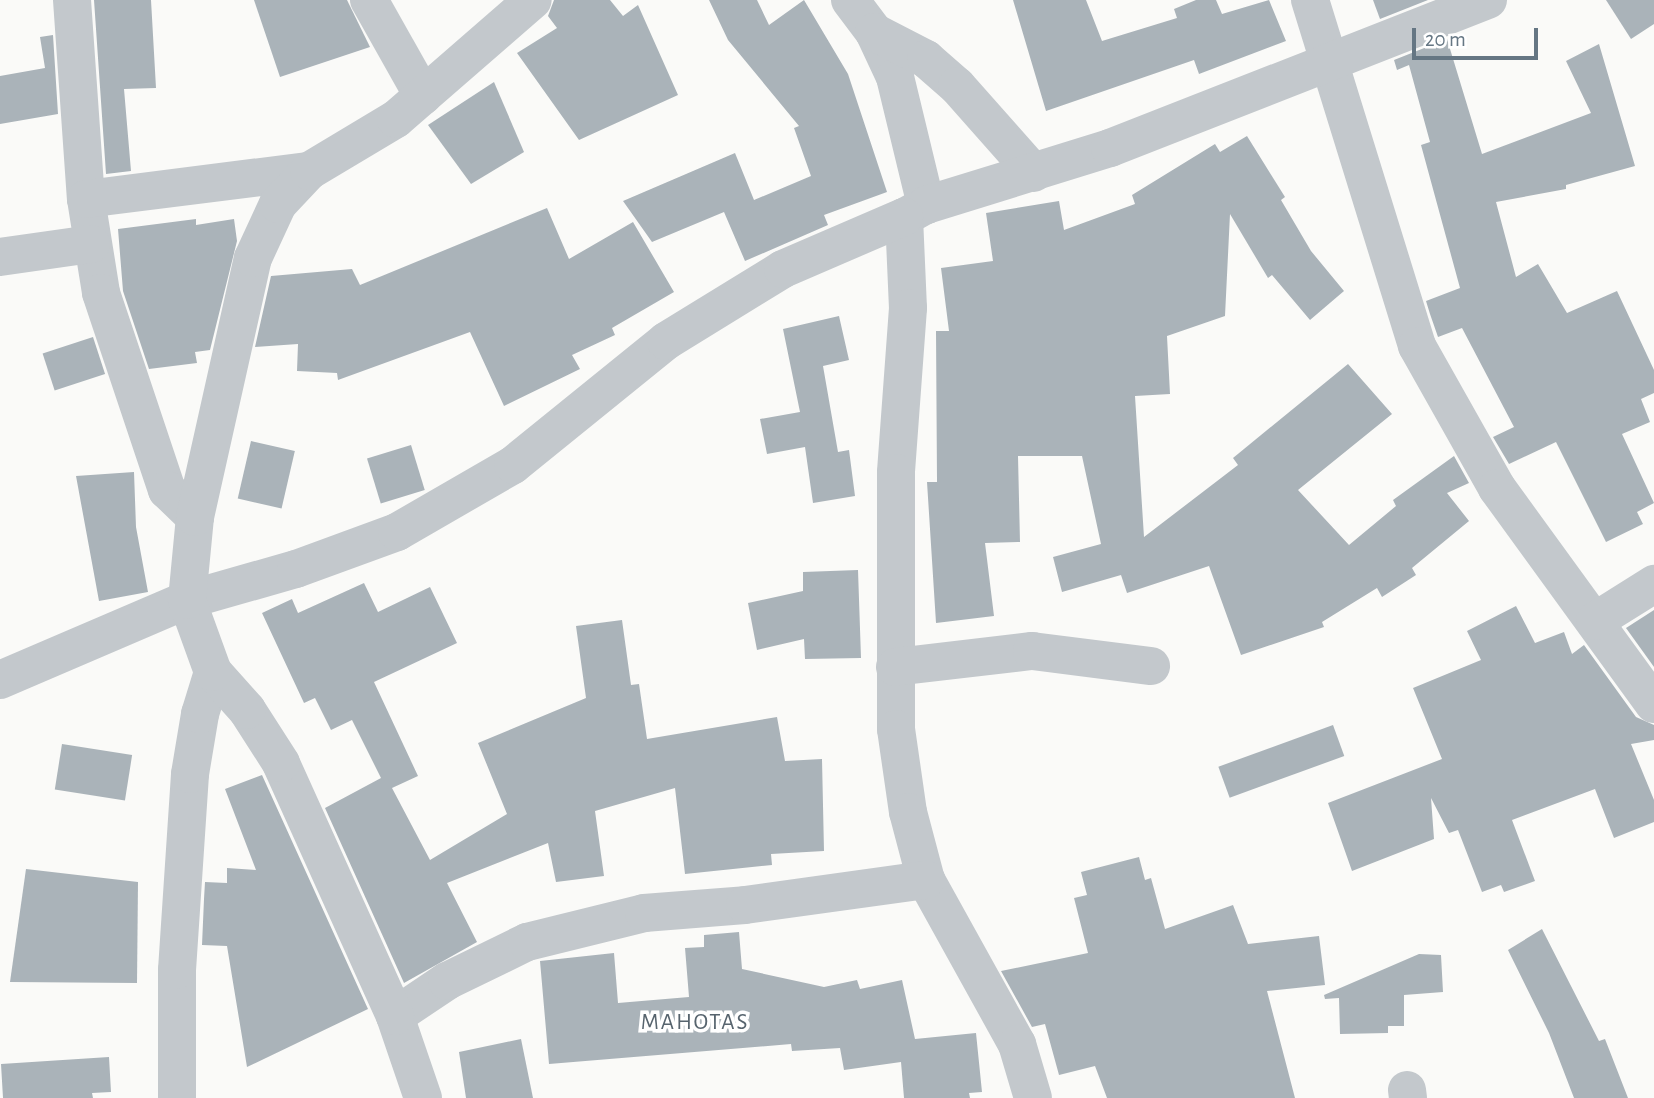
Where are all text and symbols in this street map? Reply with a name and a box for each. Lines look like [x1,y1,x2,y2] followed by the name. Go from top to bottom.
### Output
[1416,14,1542,58] scale bar
[1425,29,1466,50] text: 20 m
[642,1009,748,1037] district label: MAHOTAS

